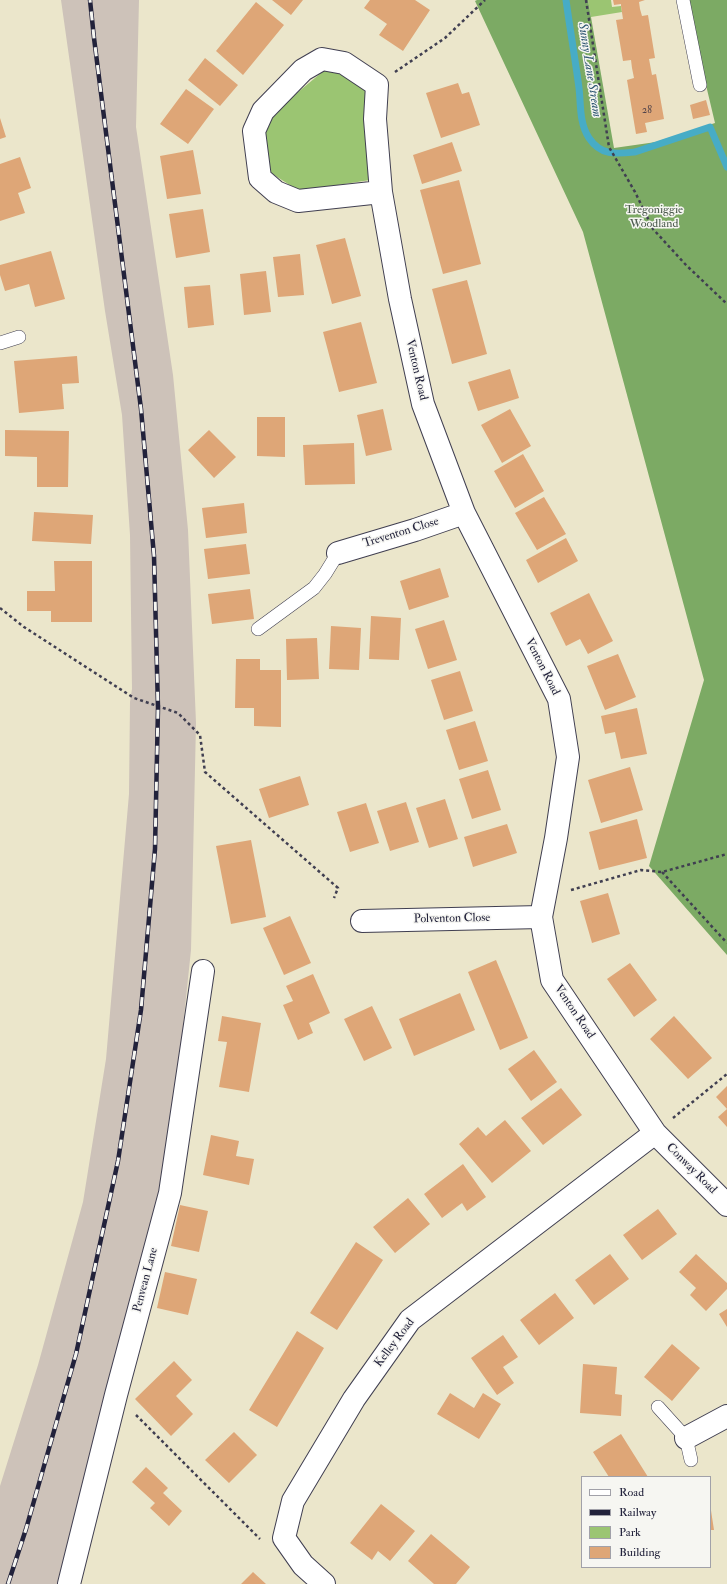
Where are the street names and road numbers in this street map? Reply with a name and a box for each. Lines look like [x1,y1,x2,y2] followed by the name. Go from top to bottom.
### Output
[402,338,430,402] street label: Venton Road
[361,515,441,551] street label: Treventon Close
[521,636,563,698] street label: Venton Road
[414,911,490,927] street label: Polventon Close
[551,982,597,1042] street label: Venton Road
[663,1141,719,1197] street label: Conway Road
[130,1246,162,1314] street label: Penvean Lane
[372,1316,418,1370] street label: Kelley Road

